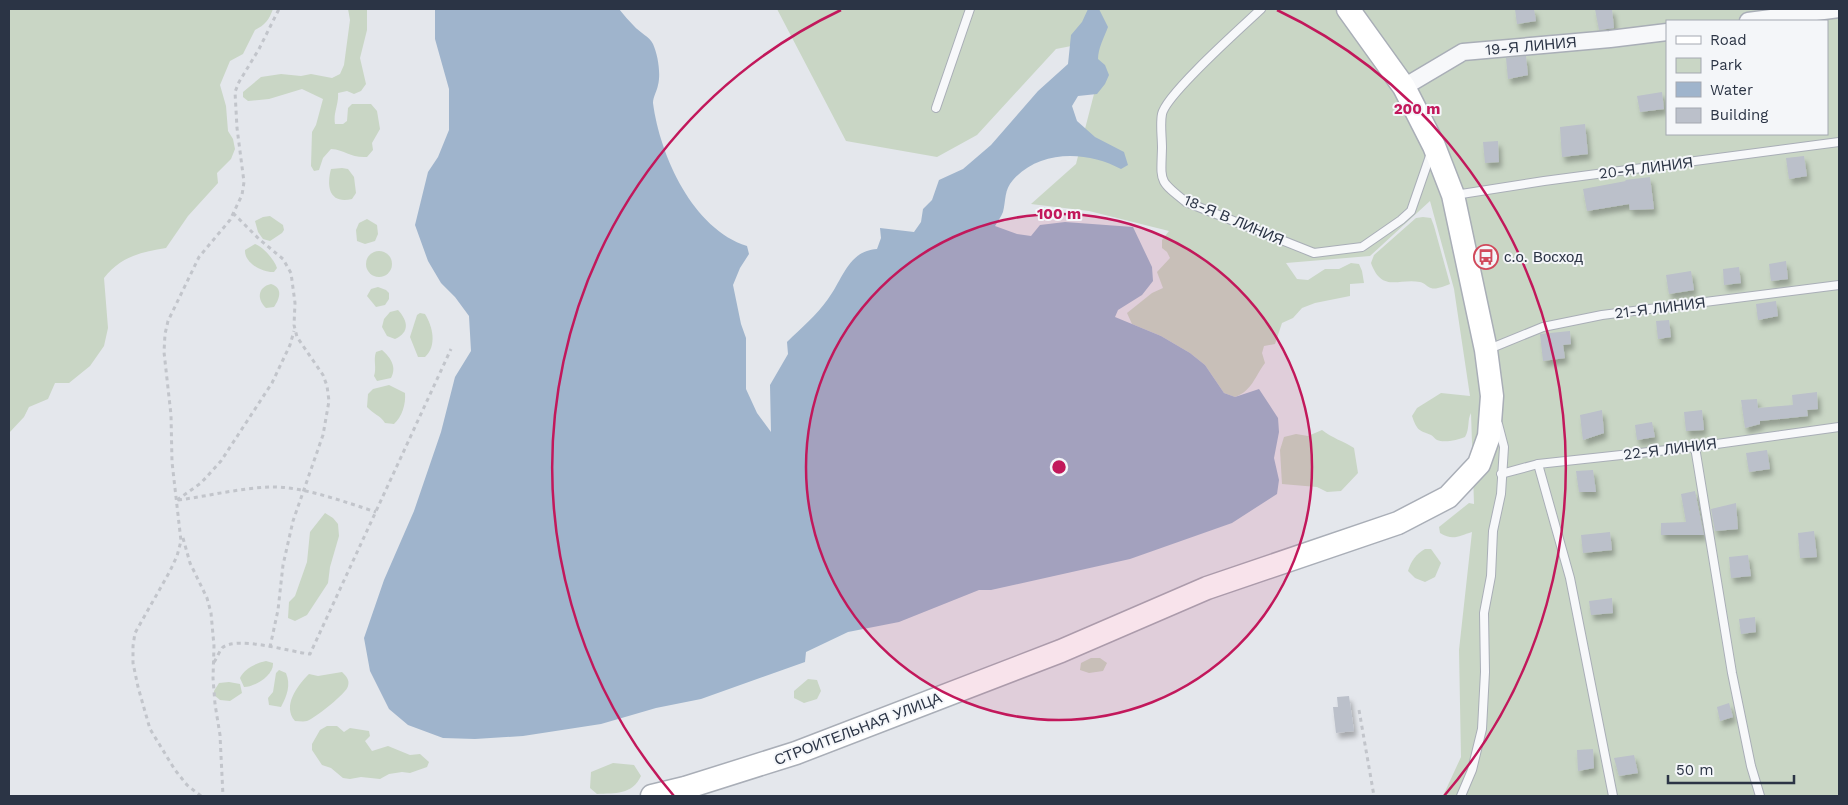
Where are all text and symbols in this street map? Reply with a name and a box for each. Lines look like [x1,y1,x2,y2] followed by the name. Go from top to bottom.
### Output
[1666,20,1828,135] legend
[1710,31,1747,49] text: Road
[1484,33,1578,59] street label: 19-Я ЛИНИЯ
[1710,56,1743,74] text: Park
[1710,81,1753,99] text: Water
[1394,100,1440,118] text: 200 m
[1710,106,1768,124] text: Building
[1598,153,1694,183] street label: 20-Я ЛИНИЯ
[1181,191,1287,249] street label: 18-Я В ЛИНИЯ
[1037,205,1081,223] text: 100 m
[1473,244,1499,270] bus stop icon: с.о. Восход
[1504,248,1583,266] place label: с.о. Восход
[1614,294,1706,322] street label: 21-Я ЛИНИЯ
[1622,434,1718,464] street label: 22-Я ЛИНИЯ
[1050,458,1068,476] centre of rings
[772,689,944,769] street label: СТРОИТЕЛЬНАЯ УЛИЦА
[1668,752,1794,784] scale bar
[1676,761,1713,779] text: 50 m

